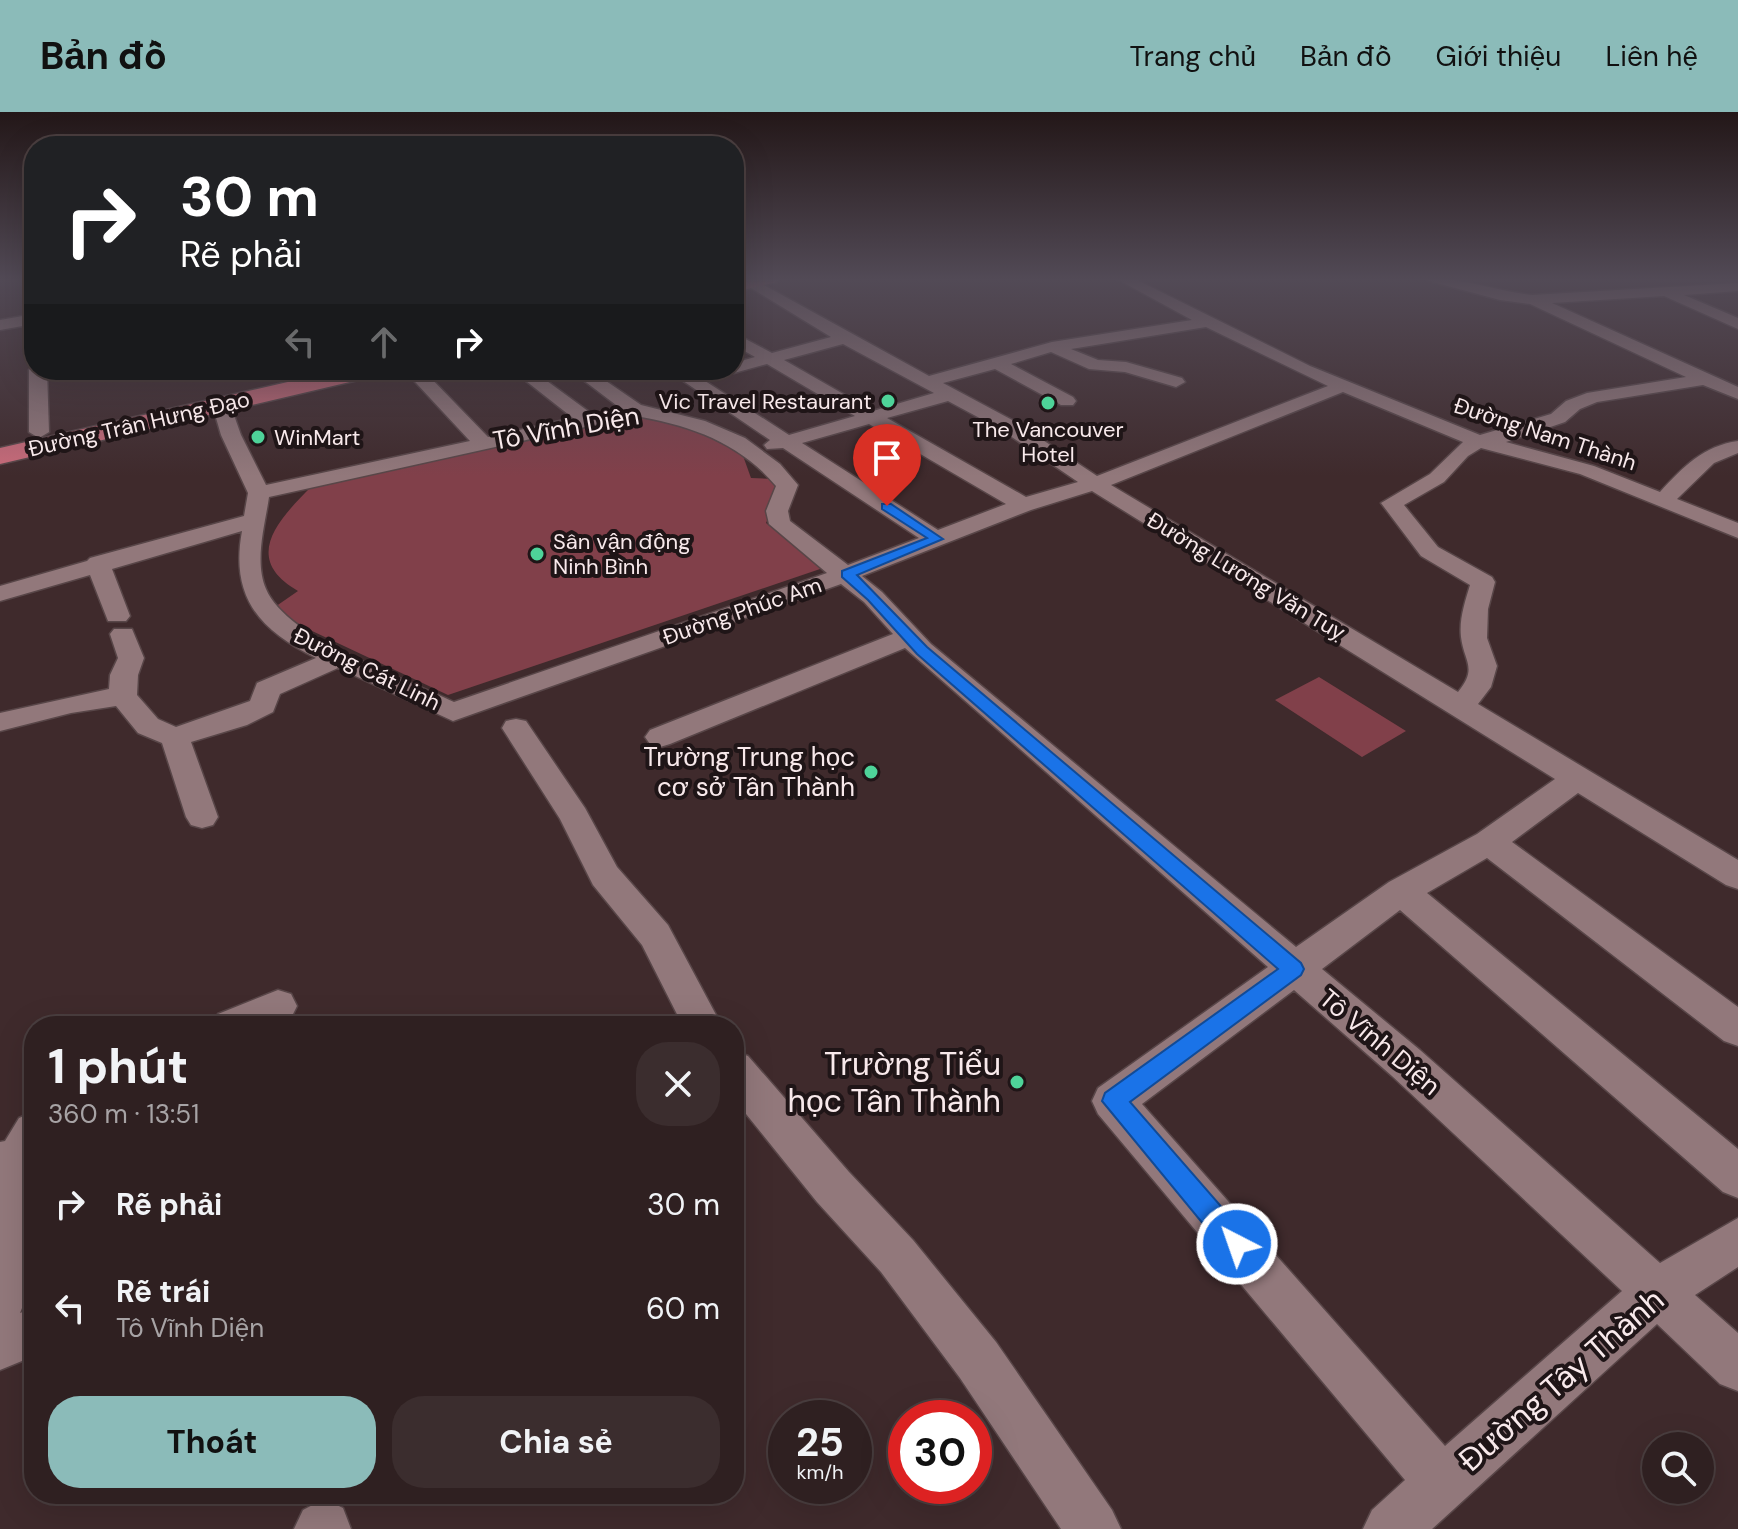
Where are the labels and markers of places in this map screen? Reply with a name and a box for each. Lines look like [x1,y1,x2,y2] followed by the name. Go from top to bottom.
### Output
[658,387,872,416] place label: Vic Travel Restaurant
[879,392,897,410] marker: Vic Travel Restaurant
[1039,394,1057,412] marker: The Vancouver Hotel
[972,415,1124,469] place label: The Vancouver Hotel
[274,423,360,452] place label: WinMart
[853,424,921,506] pin
[249,428,267,446] marker: WinMart
[553,527,691,581] place label: Sân vận động Ninh Bình
[528,545,546,563] marker: Sân vận động Ninh Bình
[643,740,855,804] place label: Trường Trung học cơ sở Tân Thành
[862,763,880,781] marker: Trường Trung học cơ sở Tân Thành
[788,1043,1001,1122] place label: Trường Tiểu học Tân Thành
[1008,1073,1026,1091] marker: Trường Tiểu học Tân Thành

